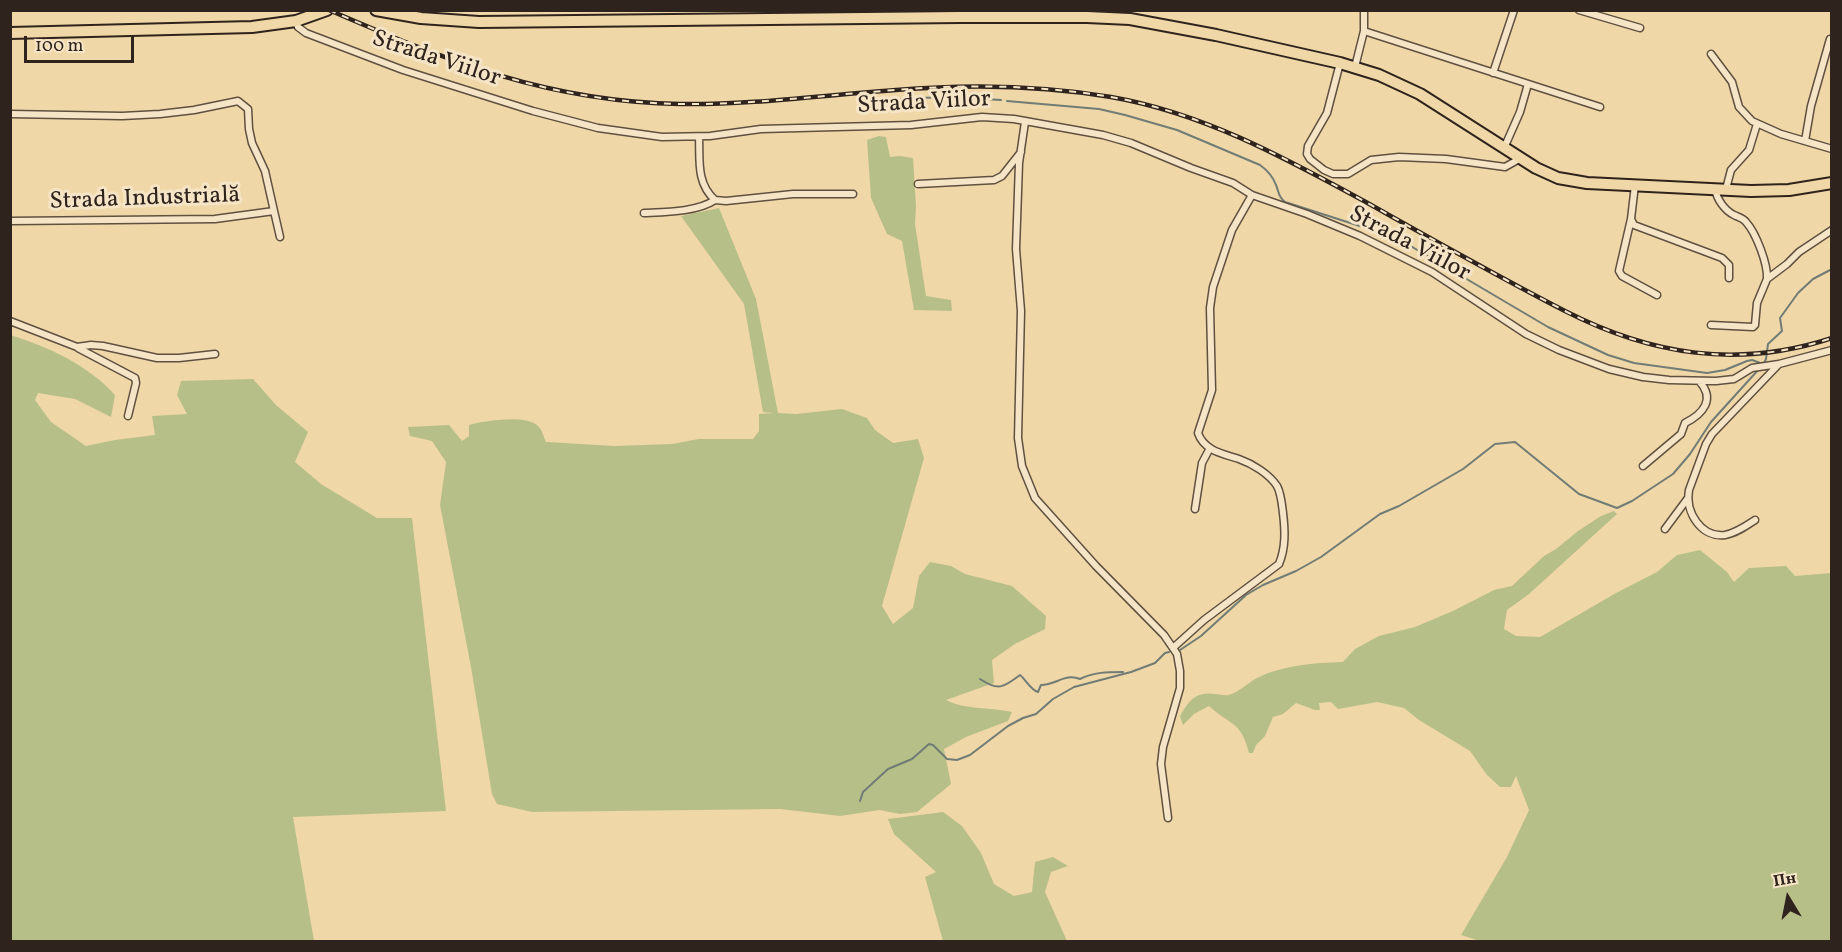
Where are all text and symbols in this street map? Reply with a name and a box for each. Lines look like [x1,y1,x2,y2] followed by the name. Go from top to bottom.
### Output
[27,24,136,62] scale bar
[368,26,504,94] street label: Strada Viilor
[35,34,84,59] text: 100 m
[856,86,992,122] street label: Strada Viilor
[49,182,241,218] street label: Strada Industrială
[1343,201,1475,289] street label: Strada Viilor
[1772,867,1798,893] text: Пн
[1758,868,1818,928] north arrow

